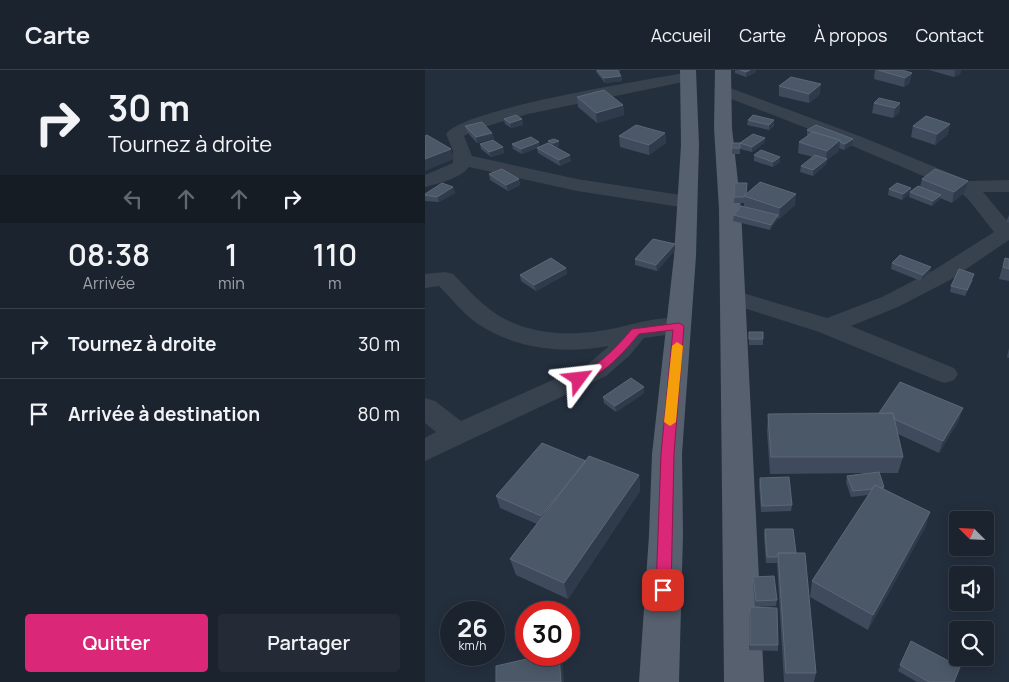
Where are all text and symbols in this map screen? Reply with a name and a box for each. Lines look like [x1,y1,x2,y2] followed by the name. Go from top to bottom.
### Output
[25,18,90,51] text: Carte
[651,23,711,47] text: Accueil
[739,23,786,47] text: Carte
[814,23,887,47] text: À propos
[915,23,984,47] text: Contact
[108,84,190,132] text: 30 m
[25,90,90,155] icon: right
[108,129,272,159] text: Tournez à droite
[119,185,147,213] icon: left
[172,185,200,213] icon: ahead
[225,185,253,213] icon: ahead
[278,185,306,213] icon: right
[68,234,150,275] text: 08:38
[225,234,238,275] text: 1
[313,234,357,275] text: 110
[83,272,135,294] text: Arrivée
[218,272,245,294] text: min
[328,272,342,294] text: m
[25,330,53,358] icon: right
[68,331,216,357] text: Tournez à droite
[358,331,400,357] text: 30 m
[552,352,604,404] position arrow
[25,400,53,428] icon: arrive
[68,401,260,427] text: Arrivée à destination
[357,401,400,427] text: 80 m
[949,511,994,556] north arrow
[949,511,994,666] map controls
[949,566,994,611] button: sound
[642,569,684,611] pin
[649,576,677,604] icon: arrive
[515,601,580,666] speed limit sign: 30
[457,610,488,645] text: 26
[25,614,208,672] button: Quitter
[218,614,400,672] button: Partager
[949,621,994,666] button: search
[459,637,486,654] text: km/h

